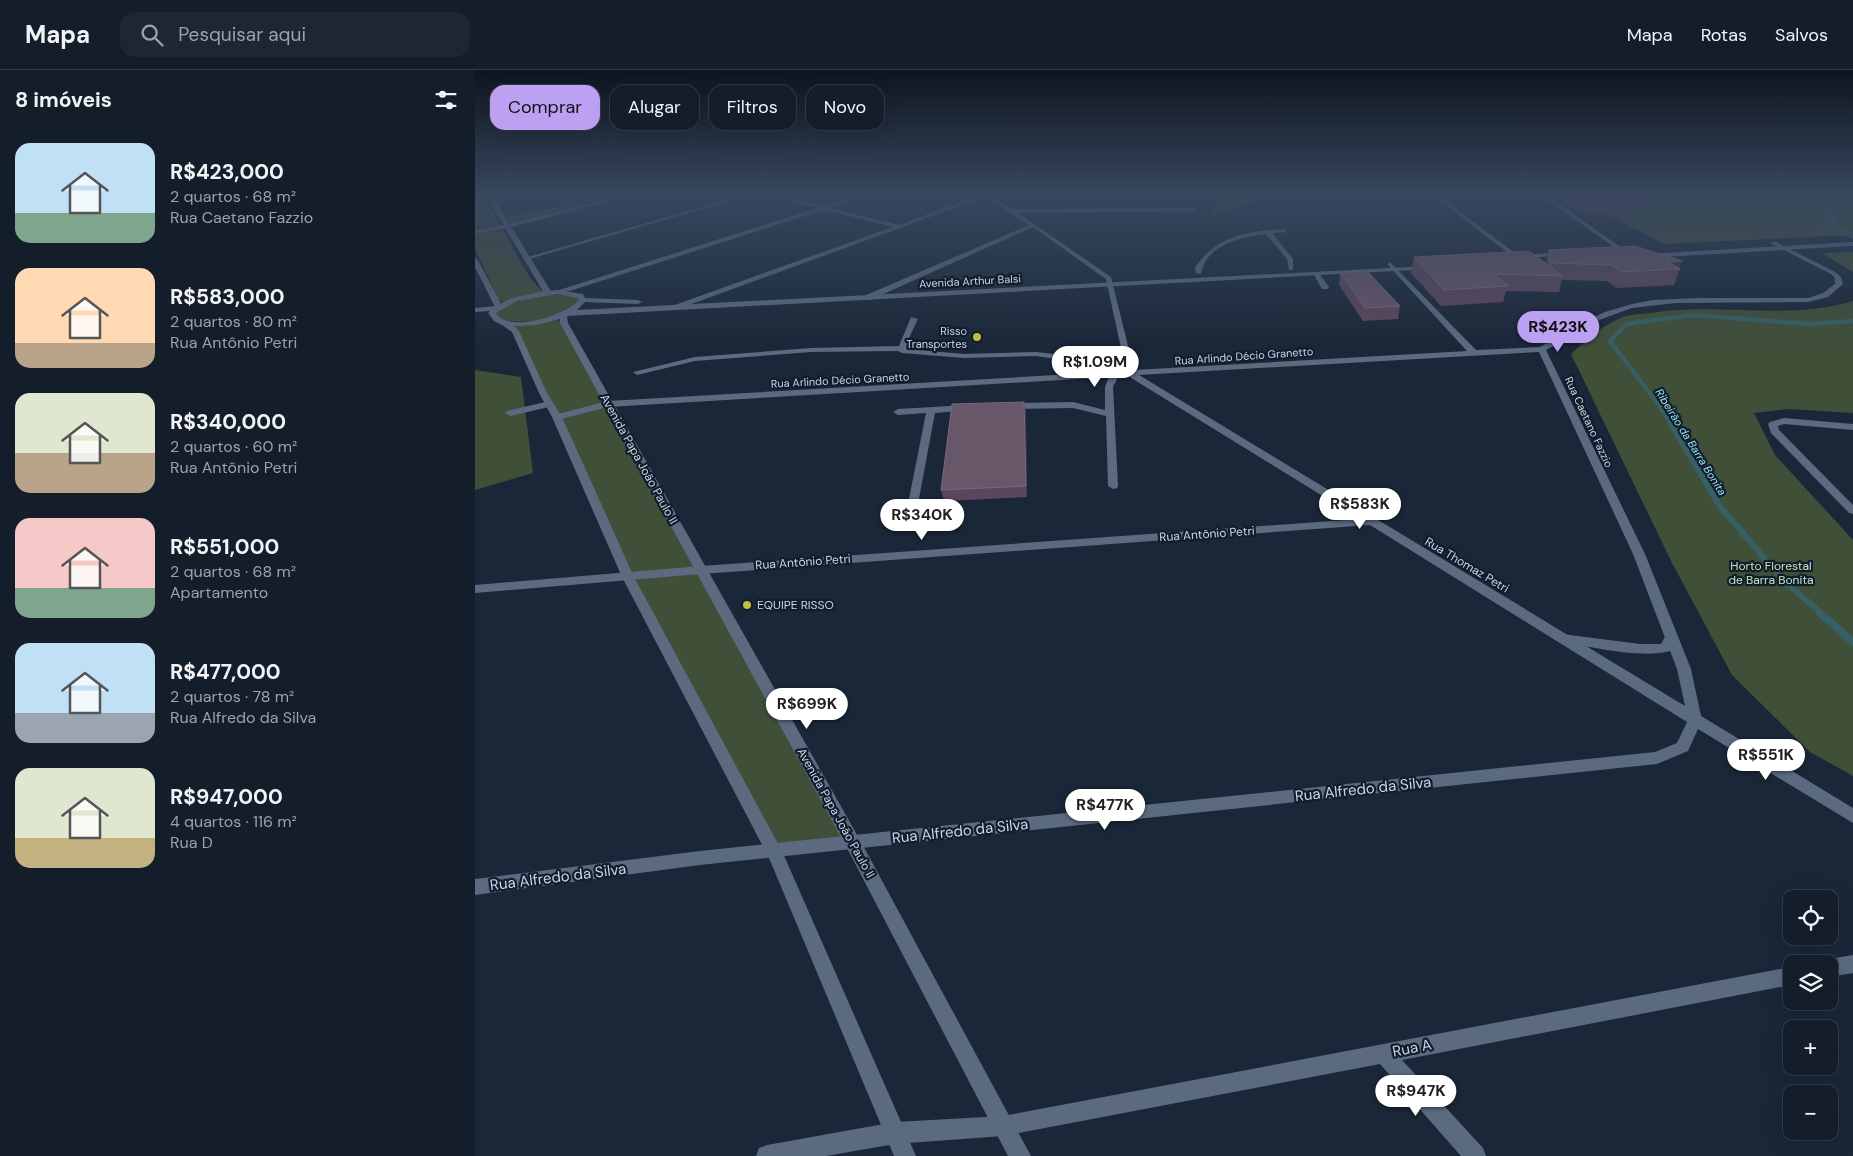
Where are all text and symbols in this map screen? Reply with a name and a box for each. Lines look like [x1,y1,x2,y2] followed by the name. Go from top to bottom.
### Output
[120,12,470,57] search box
[25,19,90,50] text: Mapa
[138,21,166,49] icon: search
[178,22,306,47] text: Pesquisar aqui
[1627,23,1673,47] text: Mapa
[1701,23,1747,47] text: Rotas
[1775,23,1828,47] text: Salvos
[490,85,600,130] chip: Comprar
[610,85,699,130] chip: Alugar
[709,85,796,130] chip: Filtros
[806,85,884,130] chip: Novo
[15,86,112,114] text: 8 imóveis
[432,86,460,114] icon: filters
[170,158,284,186] text: R$423,000
[55,163,115,223] icon: home
[170,186,296,207] text: 2 quartos · 68 m²
[170,207,313,228] text: Rua Caetano Fazzio
[919,271,1021,291] street label: Avenida Arthur Balsi
[170,283,284,311] text: R$583,000
[55,288,115,348] icon: home
[1517,310,1599,353] pin: R$423K
[170,311,297,332] text: 2 quartos · 80 m²
[1528,316,1588,337] text: R$423K
[906,324,967,351] place label: Risso Transportes
[971,331,983,343] marker: Risso Transportes
[170,332,297,353] text: Rua Antônio Petri
[1174,344,1314,368] street label: Rua Arlindo Décio Granetto
[1049,346,1141,388] pin: R$1.09M
[1063,351,1127,372] text: R$1.09M
[770,369,910,391] street label: Rua Arlindo Décio Granetto
[1562,374,1616,470] street label: Rua Caetano Fazzio
[1652,386,1730,498] water label: Ribeirão da Barra Bonita
[597,391,681,527] street label: Avenida Papa João Paulo II
[170,408,286,436] text: R$340,000
[55,413,115,473] icon: home
[170,436,297,457] text: 2 quartos · 60 m²
[170,457,297,478] text: Rua Antônio Petri
[1319,488,1401,530] pin: R$583K
[1330,493,1390,514] text: R$583K
[881,498,963,541] pin: R$340K
[891,504,953,525] text: R$340K
[1159,523,1255,545] street label: Rua Antônio Petri
[170,533,279,561] text: R$551,000
[1422,534,1512,597] street label: Rua Thomaz Petri
[55,538,115,598] icon: home
[755,551,851,573] street label: Rua Antônio Petri
[1728,558,1814,588] park label: Horto Florestal de Barra Bonita
[170,561,296,582] text: 2 quartos · 68 m²
[170,582,268,603] text: Apartamento
[757,597,834,613] place label: EQUIPE RISSO
[741,599,753,611] marker: EQUIPE RISSO
[170,658,281,686] text: R$477,000
[55,663,115,723] icon: home
[170,686,294,707] text: 2 quartos · 78 m²
[766,688,848,730] pin: R$699K
[777,693,837,714] text: R$699K
[170,707,316,728] text: Rua Alfredo da Silva
[1725,738,1807,781] pin: R$551K
[1738,744,1794,765] text: R$551K
[794,745,878,881] street label: Avenida Papa João Paulo II
[1294,772,1432,806] street label: Rua Alfredo da Silva
[170,783,283,811] text: R$947,000
[55,788,115,848] icon: home
[1064,788,1146,831] pin: R$477K
[1076,794,1134,815] text: R$477K
[170,811,297,832] text: 4 quartos · 116 m²
[891,814,1029,848] street label: Rua Alfredo da Silva
[170,832,213,853] text: Rua D
[489,859,627,895] street label: Rua Alfredo da Silva
[1783,890,1838,1140] map controls
[1783,890,1838,945] button: locate
[1783,955,1838,1010] button: layers
[1783,1020,1838,1075] button: +
[1391,1034,1433,1062] street label: Rua A
[1375,1074,1457,1117] pin: R$947K
[1386,1080,1446,1101] text: R$947K
[1783,1085,1838,1140] button: −

